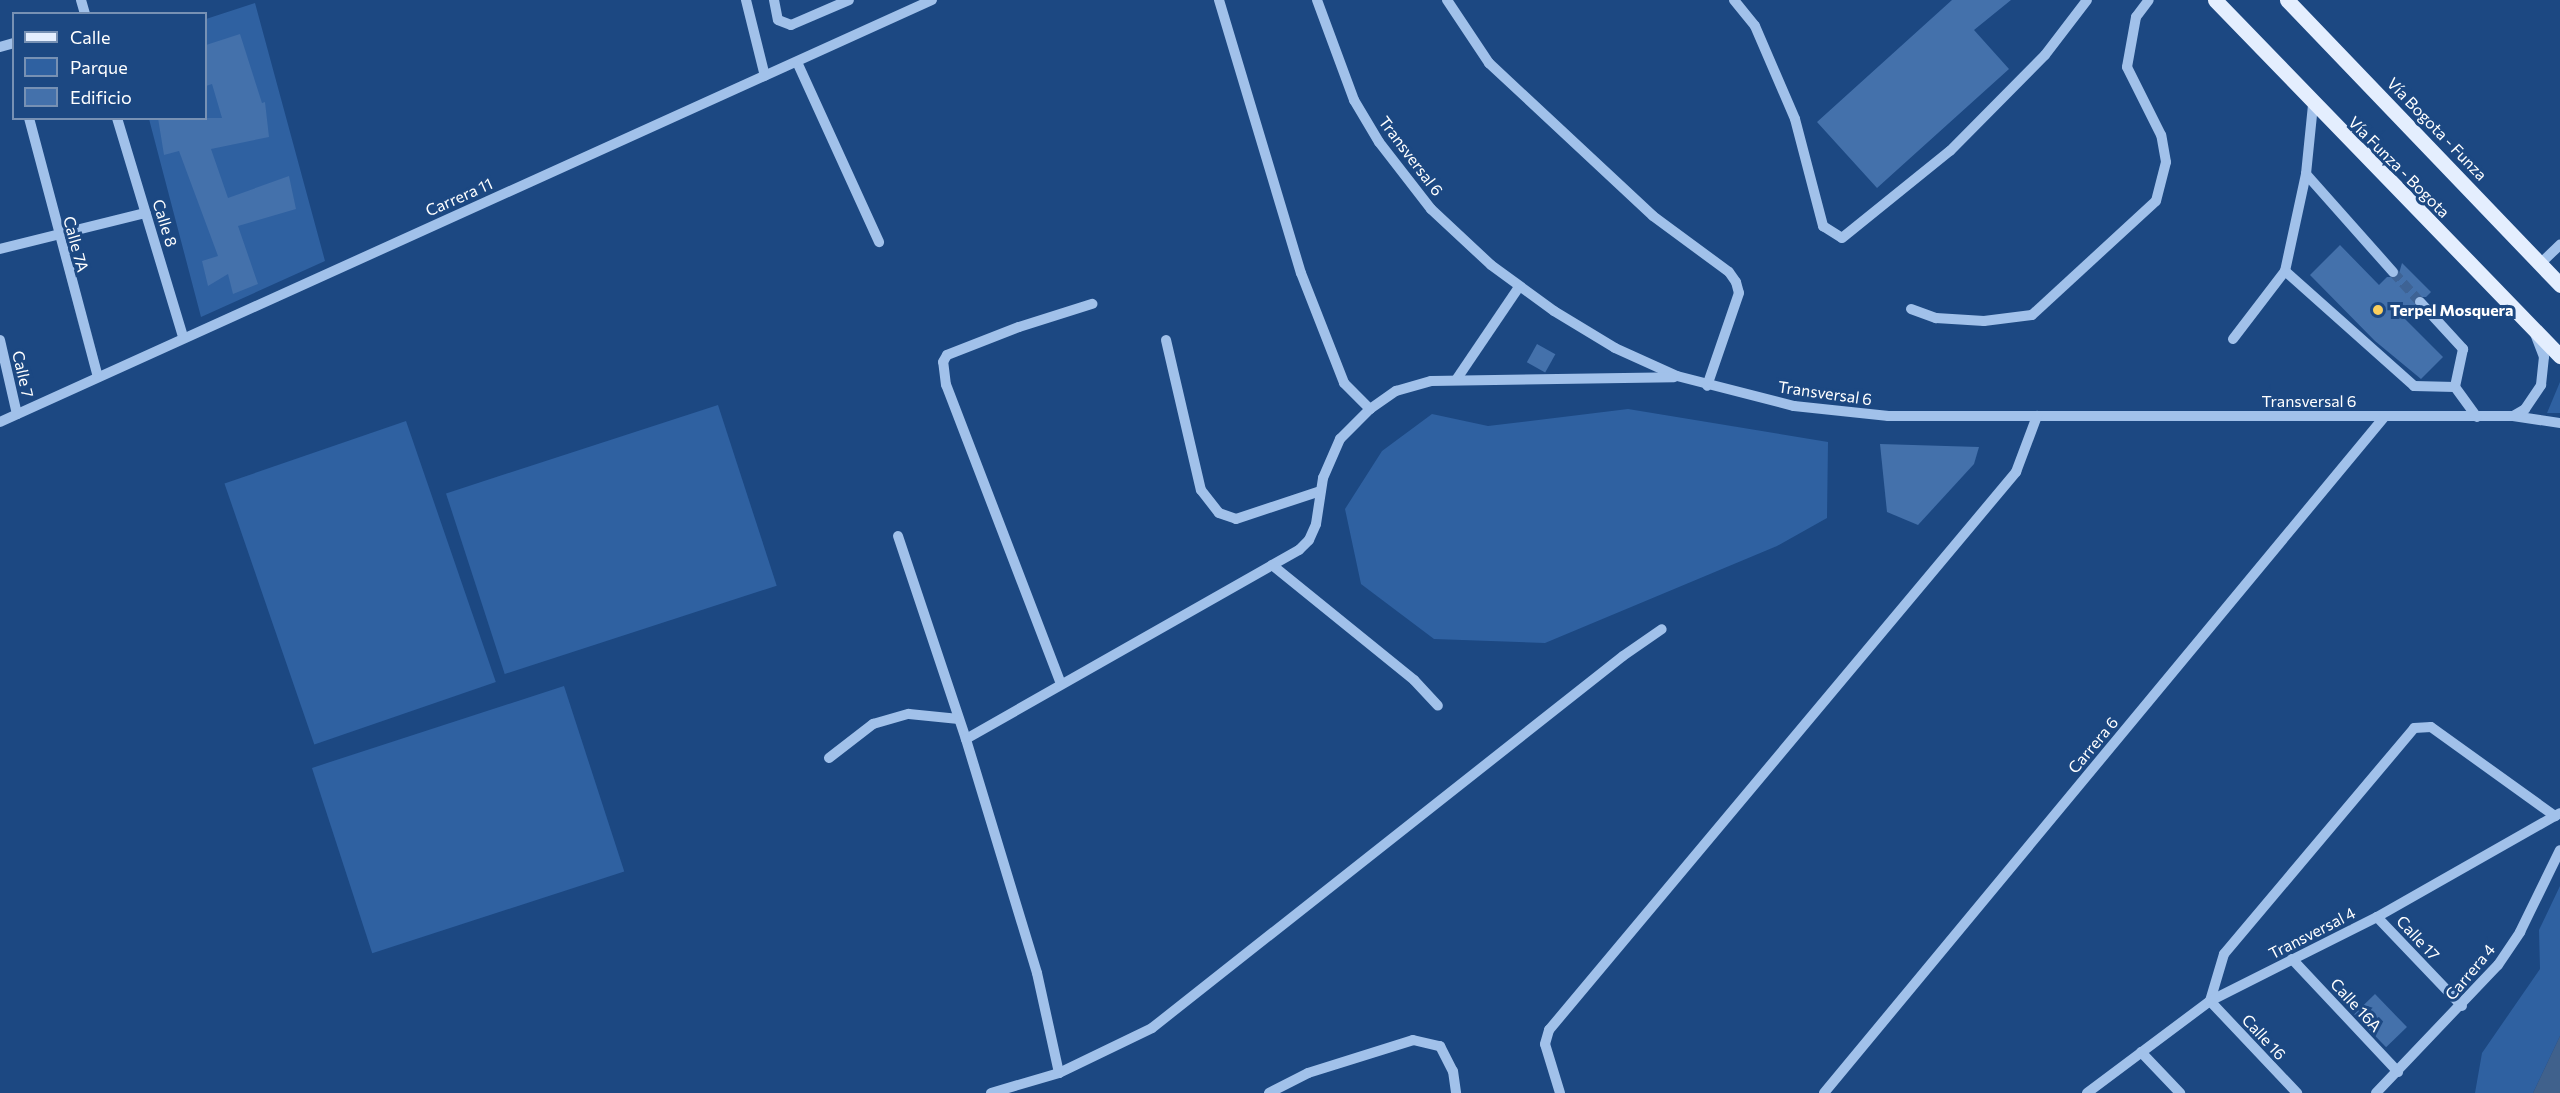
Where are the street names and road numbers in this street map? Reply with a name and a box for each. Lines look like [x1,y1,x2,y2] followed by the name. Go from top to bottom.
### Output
[2383,74,2491,184] street label: Vía Bogota - Funza
[1375,112,1447,200] street label: Transversal 6
[2344,112,2454,222] street label: Vía Funza - Bogota
[422,174,496,220] street label: Carrera 11
[149,197,181,249] street label: Calle 8
[59,214,93,274] street label: Calle 7A
[8,349,38,399] street label: Calle 7
[1777,377,1873,409] street label: Transversal 6
[2262,391,2356,411] street label: Transversal 6
[2064,713,2122,777] street label: Carrera 6
[2265,903,2359,963] street label: Transversal 4
[2392,912,2444,964] street label: Calle 17
[2441,940,2499,1004] street label: Carrera 4
[2326,974,2386,1036] street label: Calle 16A
[2238,1010,2290,1064] street label: Calle 16

